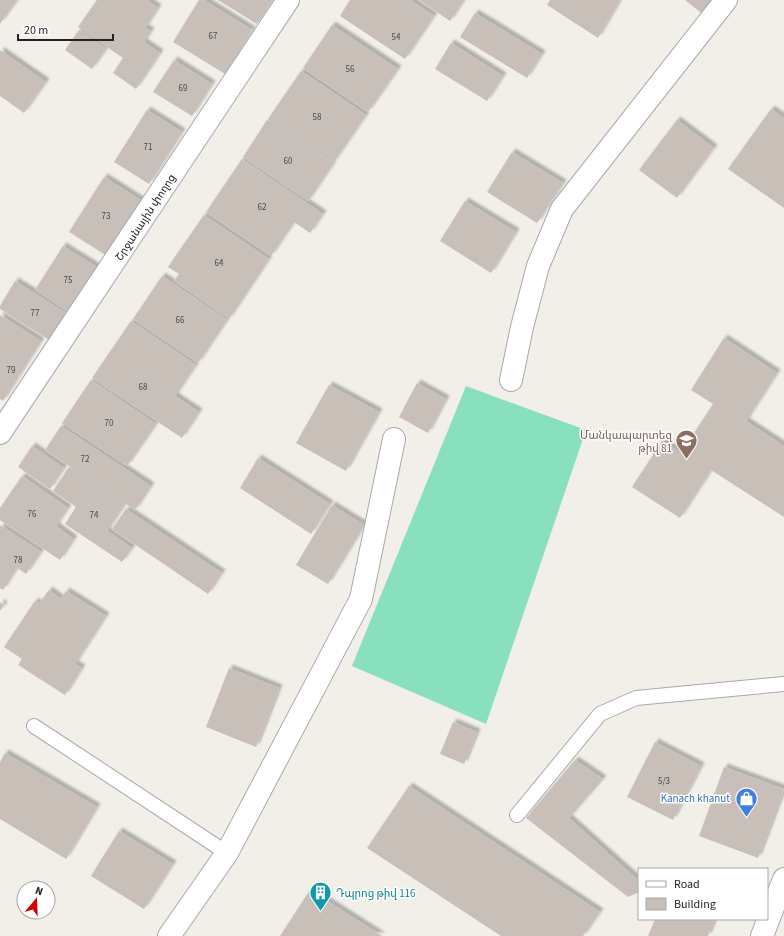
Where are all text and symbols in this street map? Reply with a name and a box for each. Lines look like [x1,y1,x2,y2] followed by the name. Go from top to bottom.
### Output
[18,16,113,42] scale bar
[24,22,48,39] text: 20 m
[209,30,218,43] house number: 67
[392,31,401,44] house number: 54
[346,63,355,76] house number: 56
[179,82,188,95] house number: 69
[313,111,322,124] house number: 58
[144,141,152,154] house number: 71
[284,155,293,168] house number: 60
[112,171,179,264] street label: Շրջանային փողոց
[258,201,267,214] house number: 62
[102,210,111,223] house number: 73
[215,257,224,270] house number: 64
[64,274,73,287] house number: 75
[31,307,40,320] house number: 77
[176,314,185,327] house number: 66
[7,364,16,377] house number: 79
[139,381,148,394] house number: 68
[105,417,114,430] house number: 70
[580,428,673,456] place label: Մանկապարտեզ թիվ 81
[674,428,700,461] school or university icon: Մանկապարտեզ թիվ 81
[81,453,90,466] house number: 72
[28,508,37,521] house number: 76
[90,509,99,522] house number: 74
[14,554,23,567] house number: 78
[658,775,671,788] house number: 5/3
[733,785,759,818] shop icon: Kanach khanut
[661,791,730,806] place label: Kanach khanut
[638,868,768,920] legend
[674,876,700,893] text: Road
[16,880,56,920] north arrow
[307,880,333,913] building icon: Դպրոց թիվ 116
[33,883,45,899] text: N
[336,886,416,901] place label: Դպրոց թիվ 116
[674,896,716,913] text: Building

